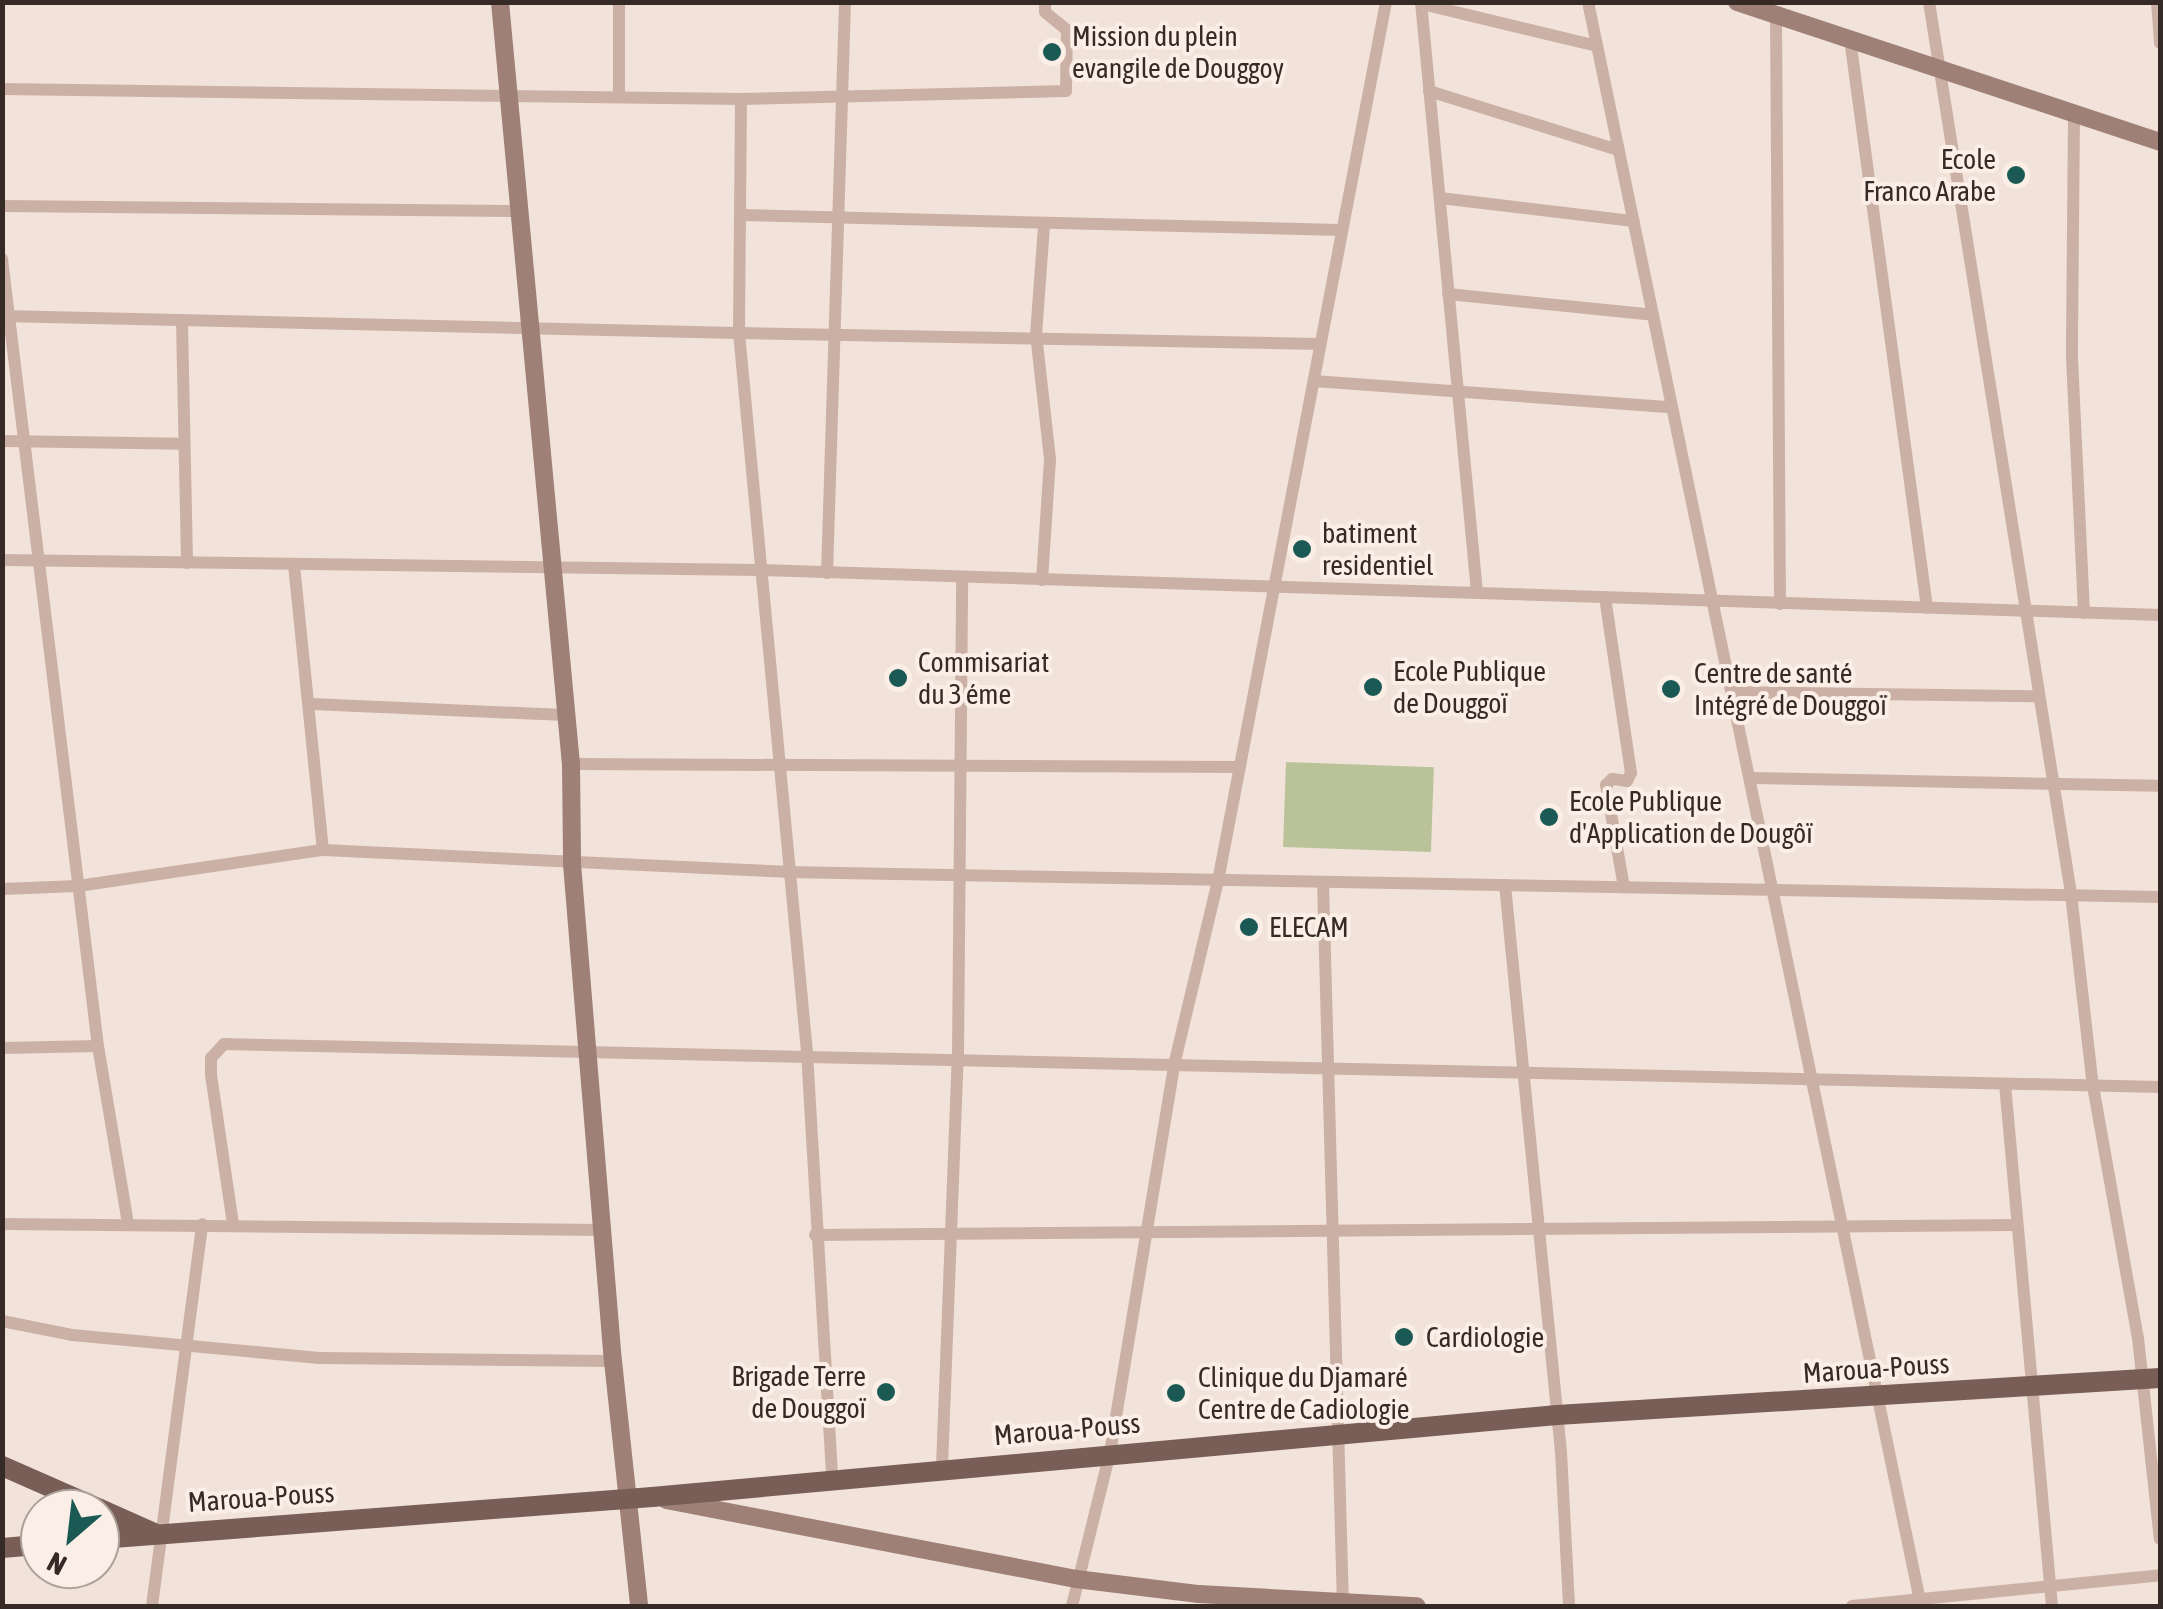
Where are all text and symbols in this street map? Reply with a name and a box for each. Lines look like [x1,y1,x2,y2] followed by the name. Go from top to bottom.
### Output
[1072,19,1284,85] place label: Mission du plein evangile de Douggoy
[1041,41,1063,63] marker: Mission du plein evangile de Douggoy
[1863,142,1996,208] place label: Ecole Franco Arabe
[2005,164,2027,186] marker: Ecole Franco Arabe
[1322,516,1433,582] place label: batiment residentiel
[1291,538,1313,560] marker: batiment residentiel
[918,645,1049,711] place label: Commisariat du 3 éme
[1393,654,1546,720] place label: Ecole Publique de Douggoï
[1694,656,1887,722] place label: Centre de santé Intégré de Douggoï
[887,667,909,689] marker: Commisariat du 3 éme
[1362,676,1384,698] marker: Ecole Publique de Douggoï
[1658,676,1684,702] marker: Centre de santé Intégré de Douggoï
[1569,784,1813,850] place label: Ecole Publique d'Application de Dougôï
[1538,806,1560,828] marker: Ecole Publique d'Application de Dougôï
[1269,910,1349,944] place label: ELECAM
[1238,916,1260,938] marker: ELECAM
[1426,1320,1544,1354] place label: Cardiologie
[1391,1324,1417,1350] marker: Cardiologie
[1802,1346,1950,1390] street label: Maroua-Pouss
[731,1359,866,1425] place label: Brigade Terre de Douggoï
[1198,1360,1410,1426] place label: Clinique du Djamaré Centre de Cadiologie
[1163,1380,1189,1406] marker: Clinique du Djamaré Centre de Cadiologie
[875,1381,897,1403] marker: Brigade Terre de Douggoï
[992,1406,1142,1452] street label: Maroua-Pouss
[187,1475,335,1519] street label: Maroua-Pouss
[20,1489,120,1589] north arrow
[42,1546,72,1582] text: N

